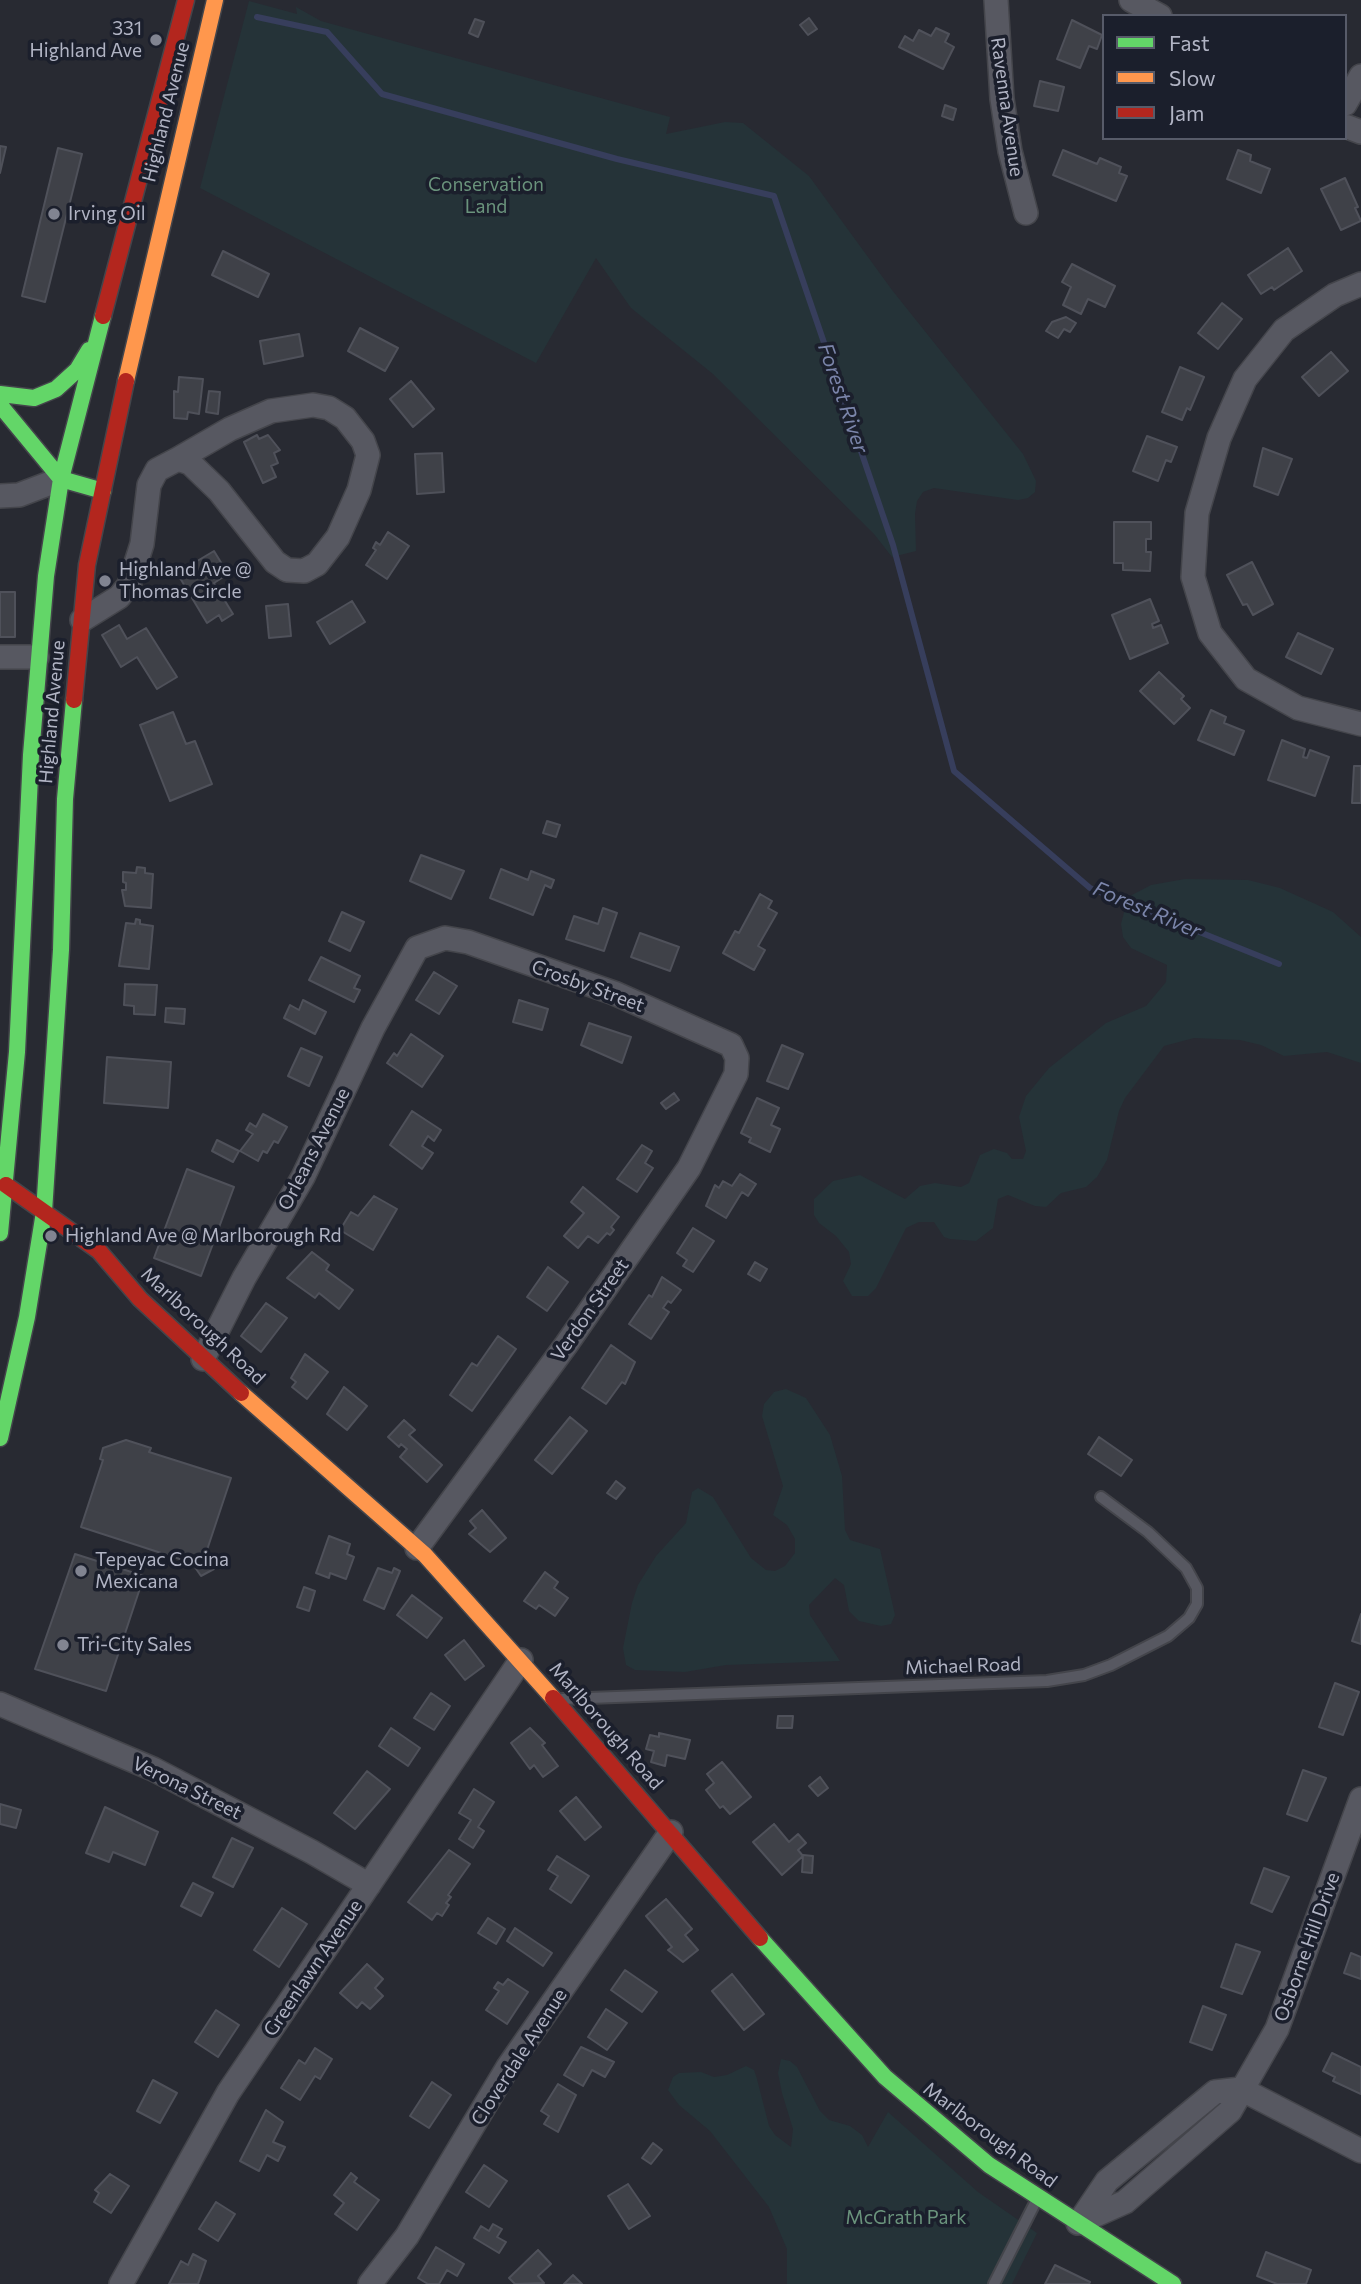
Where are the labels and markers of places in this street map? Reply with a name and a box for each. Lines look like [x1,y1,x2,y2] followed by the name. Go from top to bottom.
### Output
[30,18,142,62] place label: 331 Highland Ave
[148,32,164,48] marker: 331 Highland Ave
[68,203,146,225] place label: Irving Oil
[46,206,62,222] marker: Irving Oil
[119,559,252,603] place label: Highland Ave @ Thomas Circle
[97,573,113,589] marker: Highland Ave @ Thomas Circle
[65,1225,342,1247] place label: Highland Ave @ Marlborough Rd
[43,1228,59,1244] marker: Highland Ave @ Marlborough Rd
[95,1549,229,1593] place label: Tepeyac Cocina Mexicana
[73,1563,89,1579] marker: Tepeyac Cocina Mexicana
[77,1634,192,1656] place label: Tri-City Sales
[55,1637,71,1653] marker: Tri-City Sales

